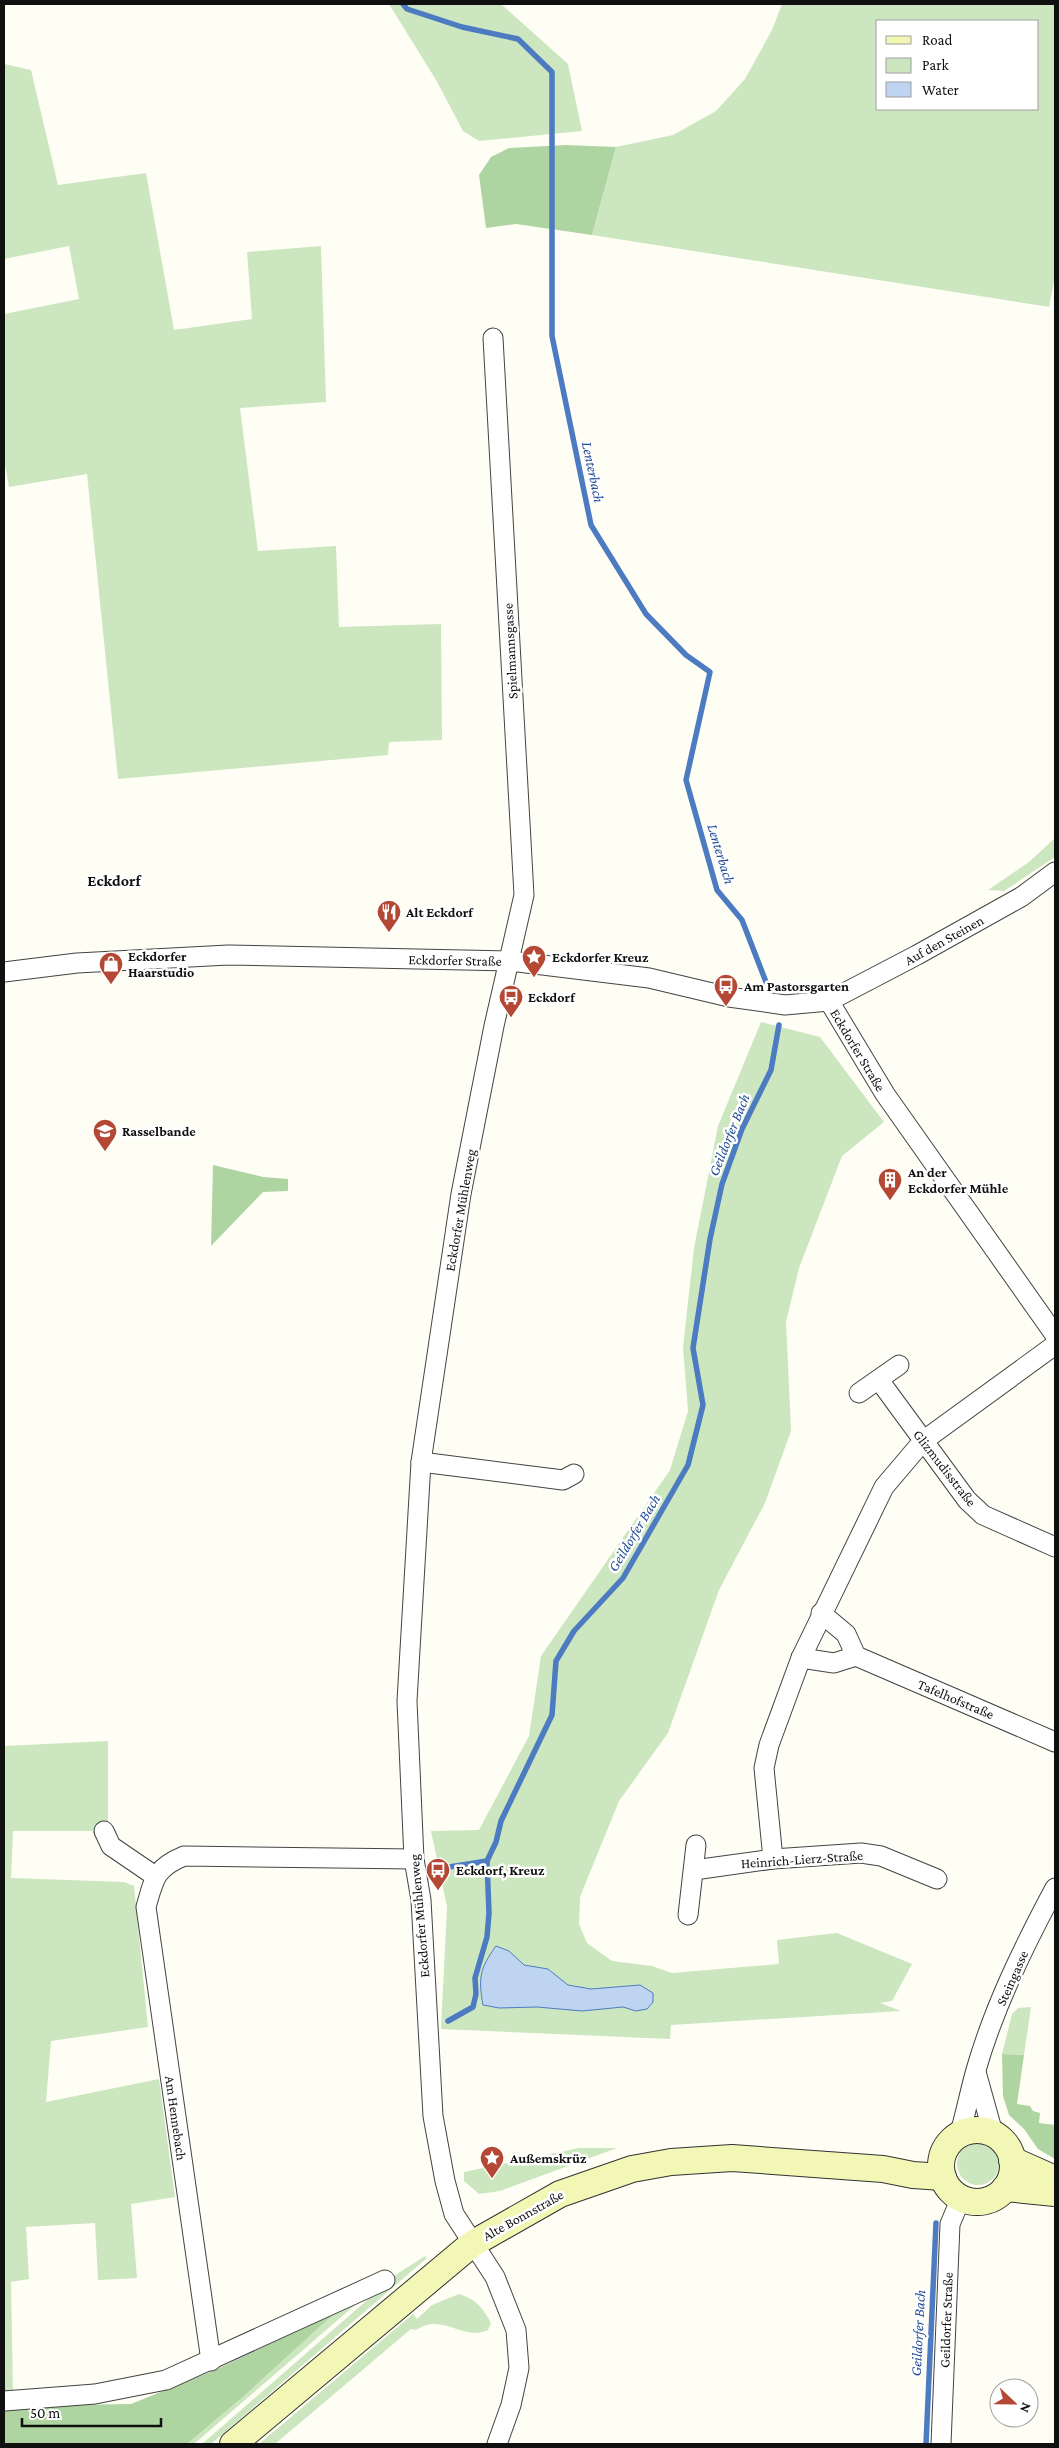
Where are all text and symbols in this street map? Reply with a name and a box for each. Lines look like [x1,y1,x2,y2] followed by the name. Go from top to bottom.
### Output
[876,20,1039,110] legend
[922,32,953,48] text: Road
[922,57,949,73] text: Park
[922,82,959,98] text: Water
[579,440,607,504] water label: Lenterbach
[499,603,521,699] street label: Spielmannsgasse
[704,822,738,886] water label: Lenterbach
[87,872,143,889] district label: Eckdorf
[376,899,402,933] restaurant icon: Alt Eckdorf
[405,904,474,920] place label: Alt Eckdorf
[902,911,987,968] street label: Auf den Steinen
[521,944,547,978] place icon: Eckdorfer Kreuz
[128,948,194,980] place label: Eckdorfer Haarstudio
[552,949,649,965] place label: Eckdorfer Kreuz
[98,951,124,985] shop icon: Eckdorfer Haarstudio
[408,951,502,969] street label: Eckdorfer Straße
[713,973,739,1007] bus stop icon: Am Pastorsgarten
[743,978,849,994] place label: Am Pastorsgarten
[498,984,524,1018] bus stop icon: Eckdorf
[528,989,576,1005] place label: Eckdorf
[827,1006,889,1094] street label: Eckdorfer Straße
[705,1092,754,1179] water label: Geildorfer Bach
[92,1118,118,1152] school or university icon: Rasselbande
[122,1123,196,1139] place label: Rasselbande
[441,1147,479,1272] street label: Eckdorfer Mühlenweg
[907,1164,1009,1196] place label: An der Eckdorfer Mühle
[877,1167,903,1201] building icon: An der Eckdorfer Mühle
[910,1427,980,1509] street label: Glizmudisstraße
[605,1492,664,1575] water label: Geildorfer Bach
[915,1676,997,1722] street label: Tafelhofstraße
[740,1847,864,1871] street label: Heinrich-Lierz-Straße
[406,1853,432,1978] street label: Eckdorfer Mühlenweg
[425,1857,451,1891] bus stop icon: Eckdorf, Kreuz
[456,1862,545,1879] place label: Eckdorf, Kreuz
[993,1948,1031,2008] street label: Steingasse
[162,2075,190,2162] street label: Am Hennebach
[479,2145,505,2179] place icon: Außemskrüz
[509,2150,587,2166] place label: Außemskrüz
[480,2186,566,2244] street label: Alte Bonnstraße
[936,2272,956,2368] street label: Geildorfer Straße
[908,2289,929,2377] water label: Geildorfer Bach
[989,2378,1039,2428] north arrow
[22,2396,161,2428] scale bar
[1017,2400,1035,2416] text: N
[30,2405,60,2421] text: 50 m

